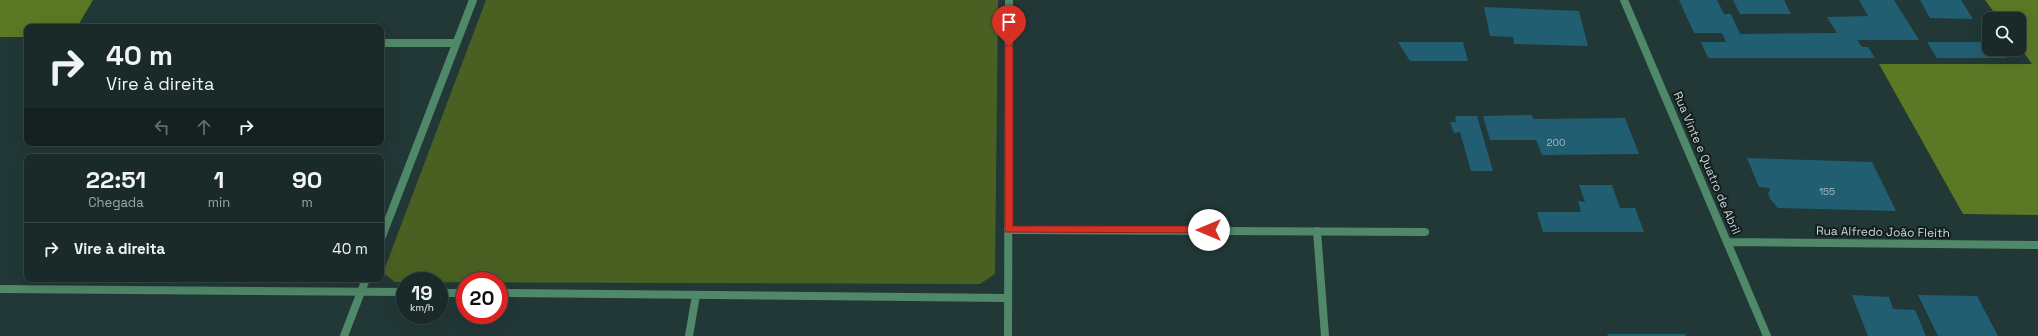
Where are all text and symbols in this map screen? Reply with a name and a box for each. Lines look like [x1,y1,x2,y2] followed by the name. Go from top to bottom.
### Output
[992,5,1026,46] pin
[998,11,1020,33] icon: arrive
[1982,12,2026,56] map controls
[1982,12,2026,56] button: search
[106,37,173,73] text: 40 m
[40,40,92,92] icon: right
[106,72,214,95] text: Vire à direita
[1670,89,1744,237] street label: Rua Vinte e Quatro de Abril
[151,116,173,138] icon: left
[193,116,215,138] icon: ahead
[235,116,257,138] icon: right
[1547,136,1565,149] house number: 200
[86,164,146,195] text: 22:51
[214,164,224,195] text: 1
[292,164,322,195] text: 90
[1819,185,1835,198] house number: 155
[88,194,144,211] text: Chegada
[208,194,230,211] text: min
[301,194,313,211] text: m
[1188,209,1230,251] position arrow
[1816,223,1950,241] street label: Rua Alfredo João Fleith
[40,238,62,260] icon: right
[74,239,165,258] text: Vire à direita
[332,239,368,258] text: 40 m
[456,272,508,324] speed limit sign: 20
[411,280,433,306] text: 19
[410,301,434,314] text: km/h

